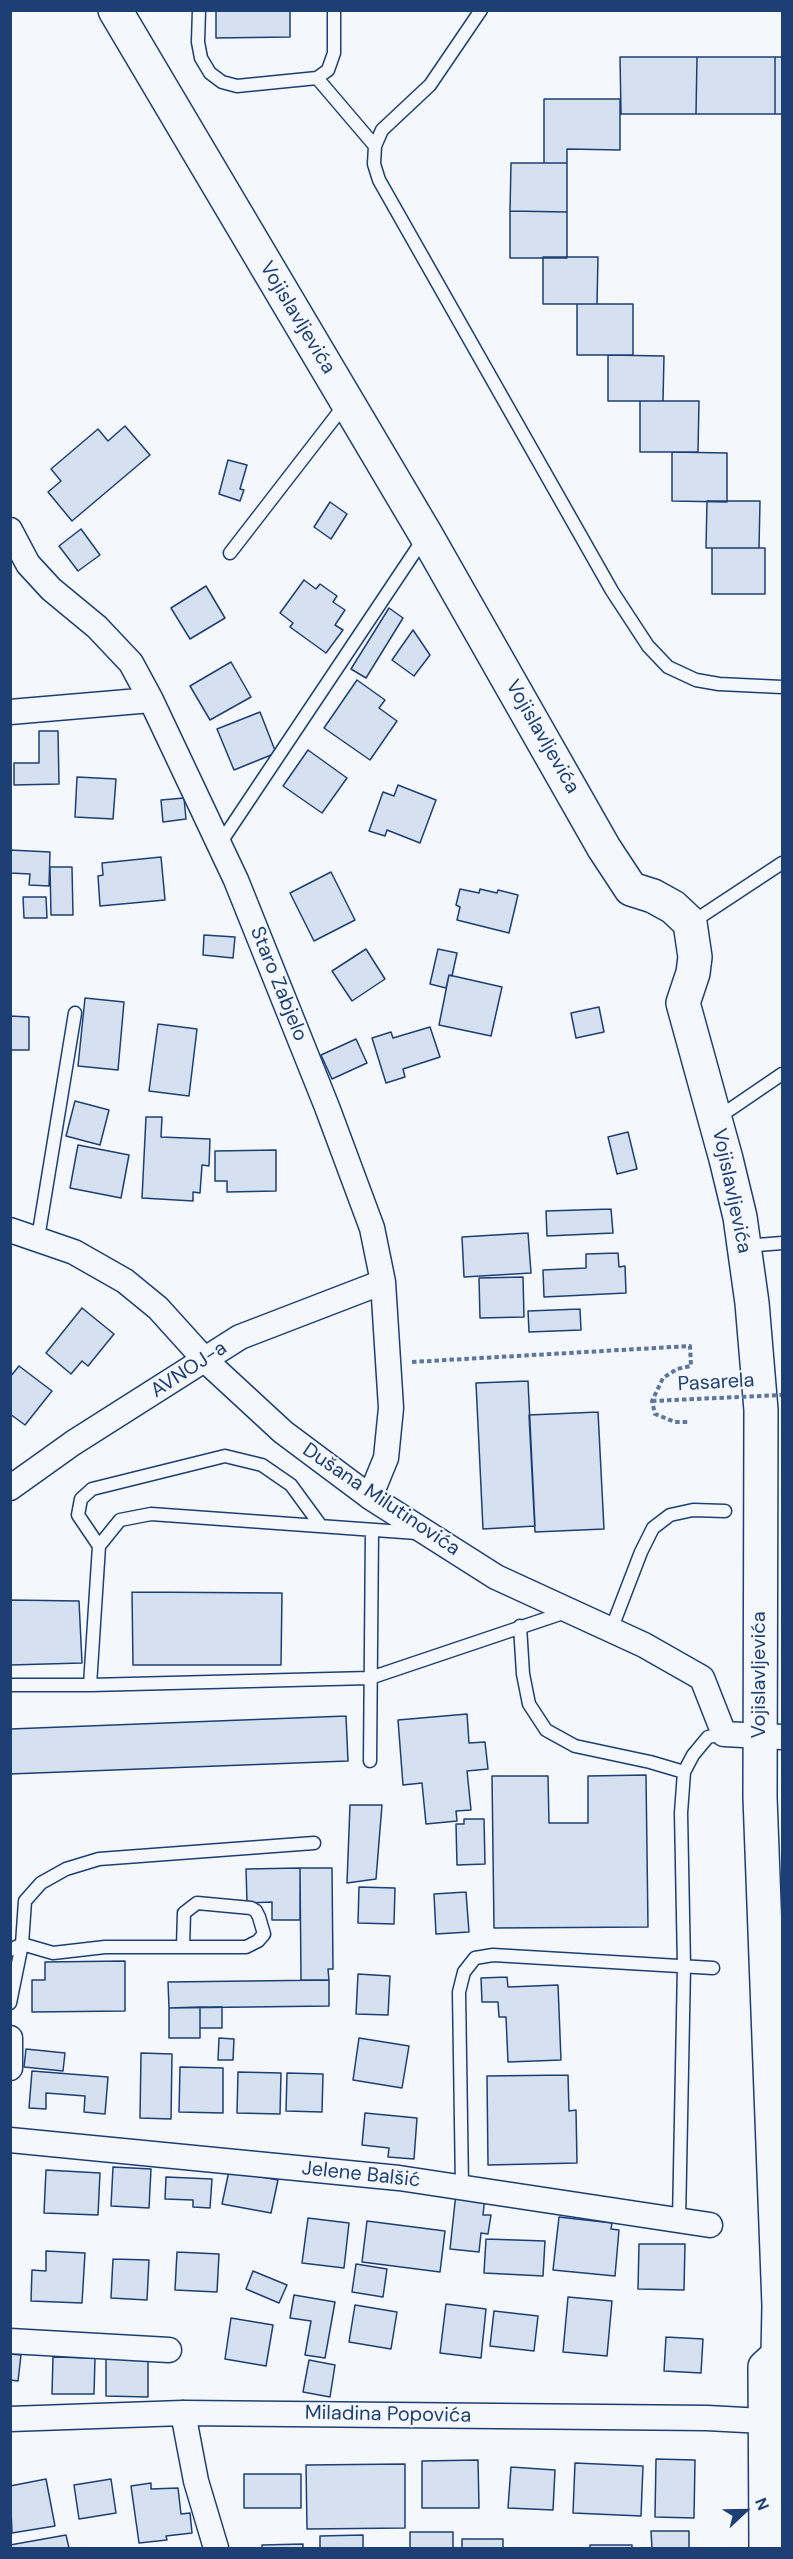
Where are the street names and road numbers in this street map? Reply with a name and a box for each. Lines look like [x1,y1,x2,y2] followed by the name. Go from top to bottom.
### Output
[254,257,340,379] street label: Vojislavljevića
[500,676,584,798] street label: Vojislavljevića
[244,923,312,1045] street label: Staro Zabjelo
[706,1126,756,1256] street label: Vojislavljevića
[147,1337,231,1403] street label: AVNOJ-a
[677,1369,755,1397] street label: Pasarela
[298,1438,464,1562] street label: Dušana Milutinovića
[748,1611,772,1739] street label: Vojislavljevića
[301,2157,421,2193] street label: Jelene Balšić
[305,2402,471,2428] street label: Miladina Popovića

